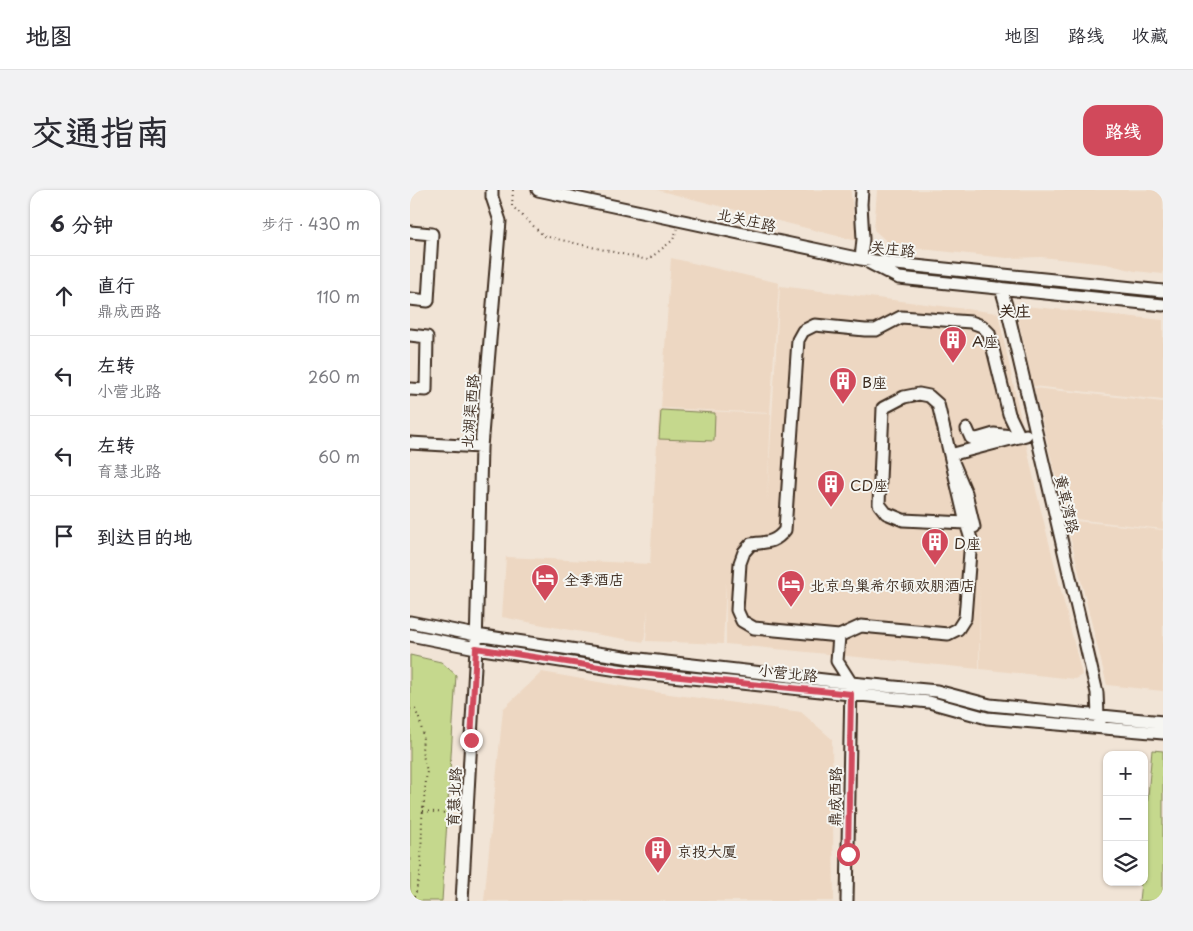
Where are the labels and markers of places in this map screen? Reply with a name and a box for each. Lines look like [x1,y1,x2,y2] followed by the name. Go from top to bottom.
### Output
[938,325,968,364] building icon: A座
[972,329,999,352] place label: A座
[828,366,858,405] building icon: B座
[862,370,887,393] place label: B座
[816,469,846,508] building icon: CD座
[850,473,888,496] place label: CD座
[920,527,950,566] building icon: D座
[954,531,981,554] place label: D座
[530,563,560,602] hotel icon: 全季酒店
[564,567,624,590] place label: 全季酒店
[776,569,806,608] hotel icon: 北京鸟巢希尔顿欢朋酒店
[810,573,975,596] place label: 北京鸟巢希尔顿欢朋酒店
[643,835,673,874] building icon: 京投大厦
[677,839,737,862] place label: 京投大厦

